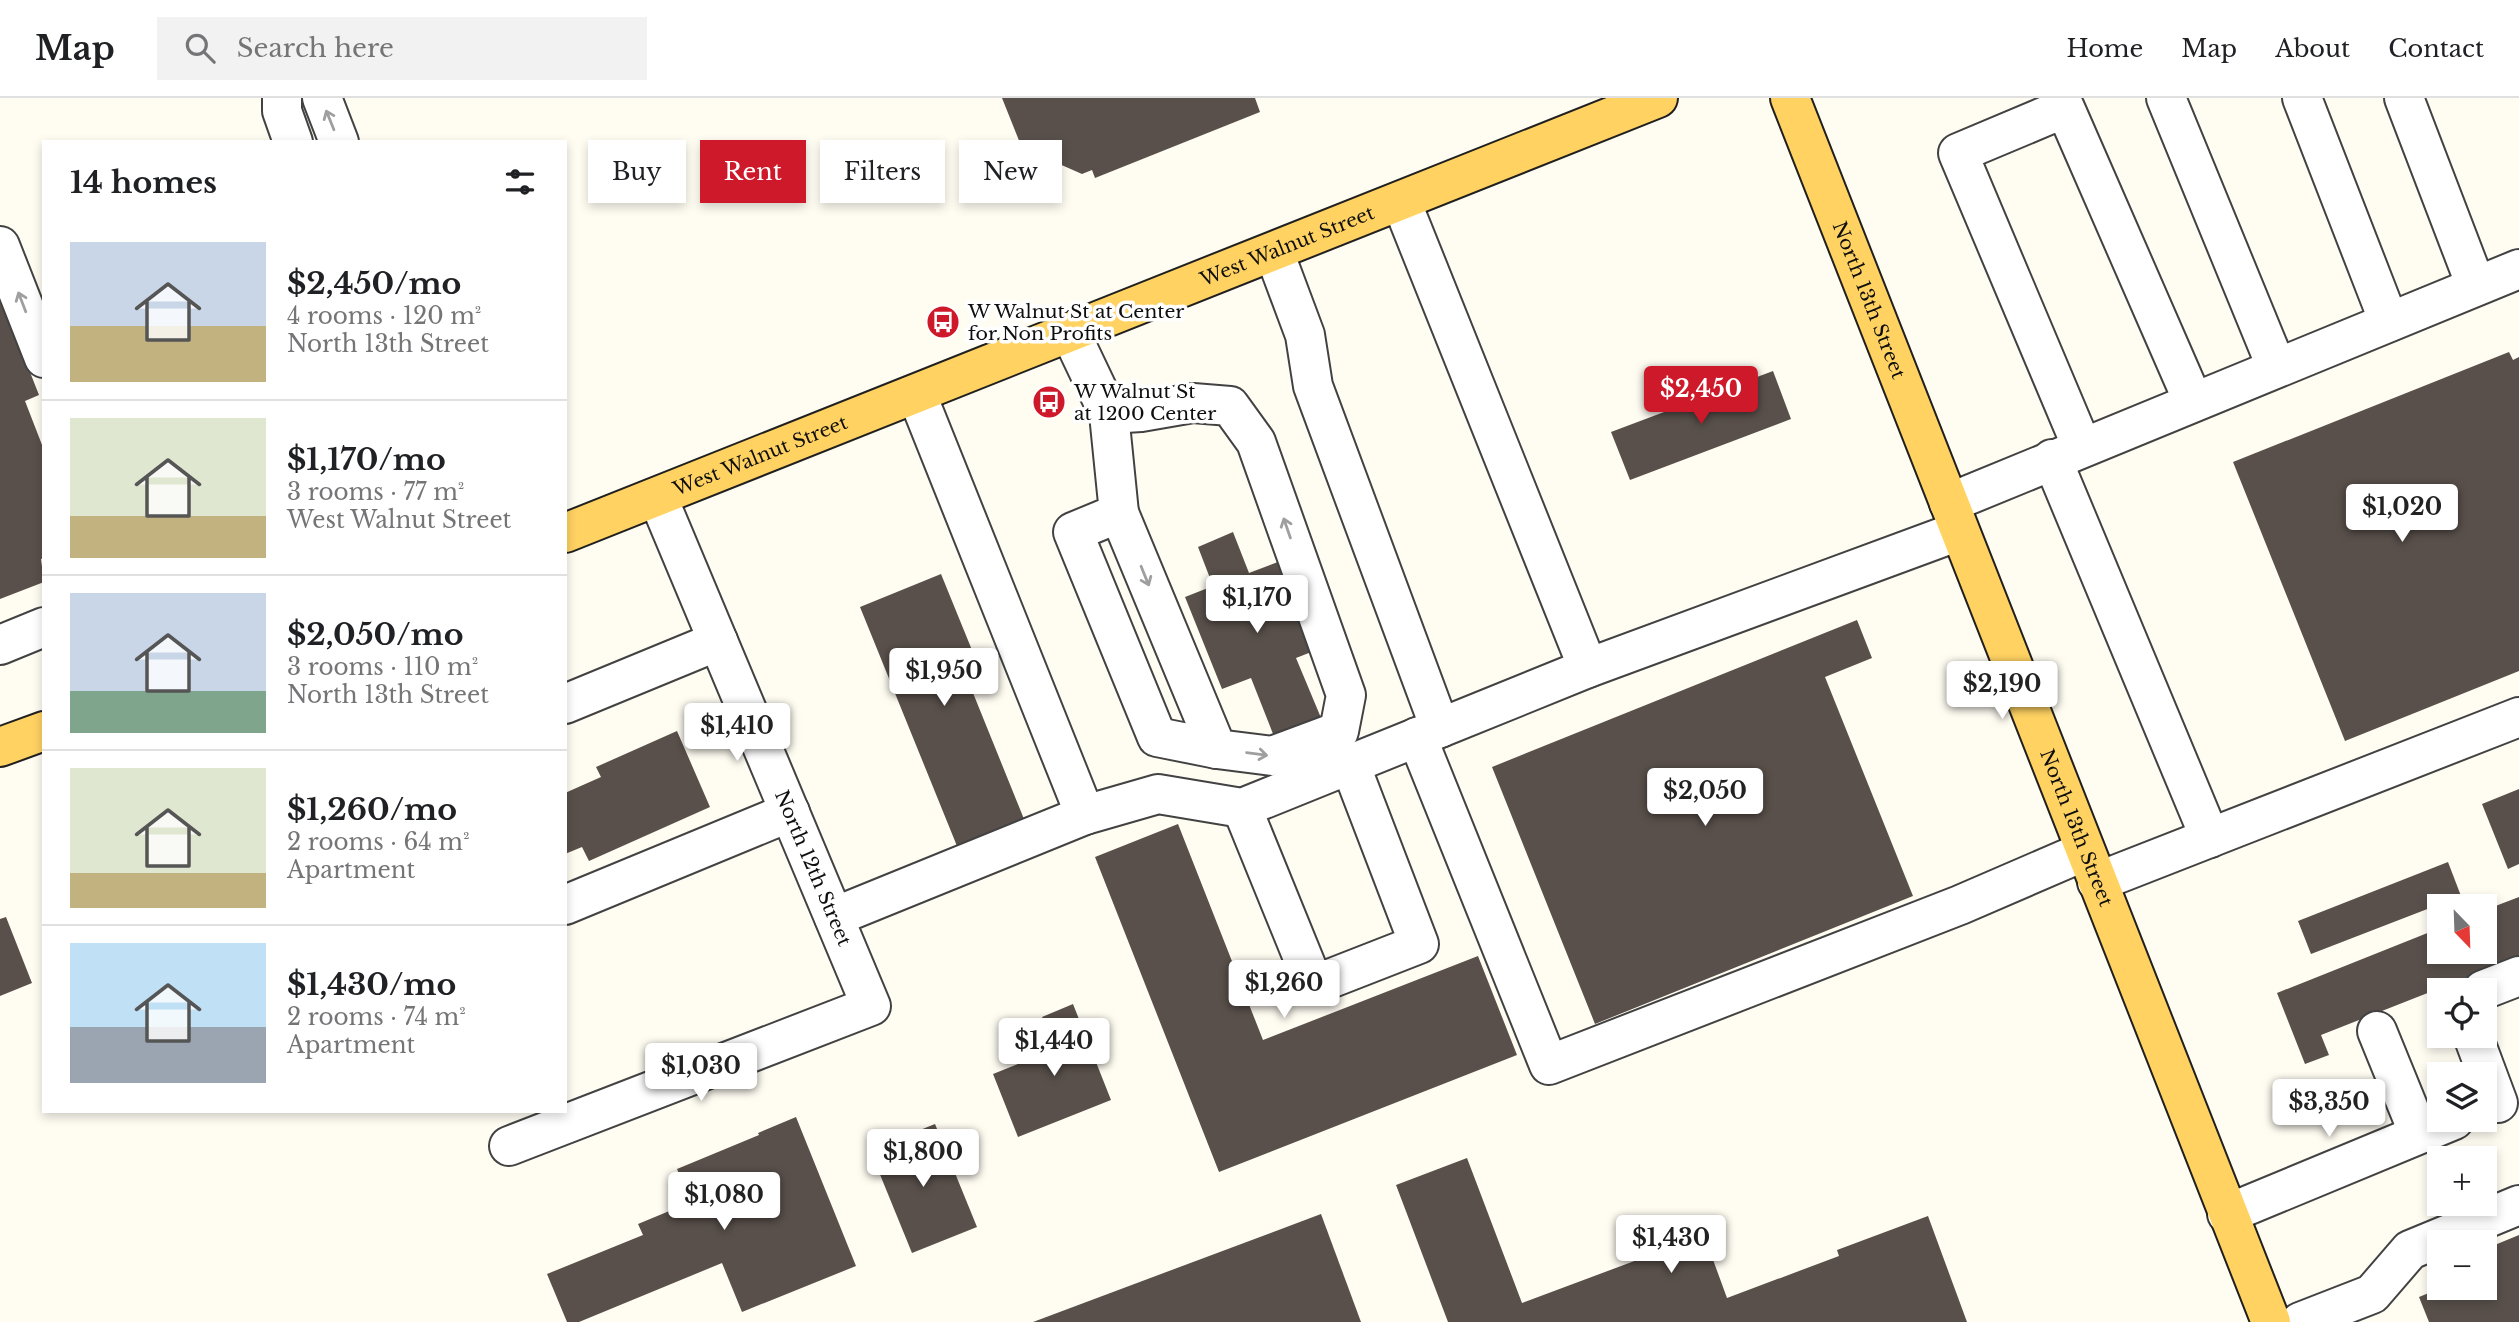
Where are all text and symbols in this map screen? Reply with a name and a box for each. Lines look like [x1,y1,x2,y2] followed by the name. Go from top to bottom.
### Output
[157,17,647,80] search box
[35,28,115,69] text: Map
[181,29,219,67] icon: search
[237,32,394,64] text: Search here
[2067,34,2143,63] text: Home
[2181,34,2237,63] text: Map
[2275,34,2350,63] text: About
[2388,34,2484,63] text: Contact
[323,110,336,131] one-way arrow
[588,140,686,203] chip: Buy
[700,140,806,203] chip: Rent
[820,140,945,203] chip: Filters
[959,140,1062,203] chip: New
[501,163,539,201] icon: filters
[70,164,217,201] text: 14 homes
[1196,200,1378,291] street label: West Walnut Street
[1828,218,1911,383] street label: North 13th Street
[287,265,461,302] text: $2,450/mo
[126,270,210,354] icon: home
[14,292,27,313] one-way arrow
[967,300,1184,345] place label: W Walnut St at Center for Non Profits
[287,302,481,330] text: 4 rooms · 120 m²
[924,303,962,341] bus stop icon: W Walnut St at Center for Non Profits
[287,330,489,358] text: North 13th Street
[1644,366,1758,426] pin: $2,450
[1660,375,1742,403] text: $2,450
[1073,380,1216,425] place label: W Walnut St at 1200 Center
[1030,383,1068,421] bus stop icon: W Walnut St at 1200 Center
[669,410,851,501] street label: West Walnut Street
[287,441,446,478] text: $1,170/mo
[126,446,210,530] icon: home
[287,478,464,506] text: 3 rooms · 77 m²
[2345,484,2459,544] pin: $1,020
[2362,493,2442,521] text: $1,020
[287,506,511,534] text: West Walnut Street
[1280,518,1292,540] one-way arrow
[1140,564,1153,586] one-way arrow
[1200,575,1314,635] pin: $1,170
[1222,584,1292,612] text: $1,170
[287,616,464,653] text: $2,050/mo
[126,621,210,705] icon: home
[887,648,1001,708] pin: $1,950
[287,653,478,681] text: 3 rooms · 110 m²
[905,657,983,685] text: $1,950
[1945,662,2059,721] pin: $2,190
[1963,670,2041,698] text: $2,190
[287,681,489,709] text: North 13th Street
[680,704,794,763] pin: $1,410
[700,712,774,740] text: $1,410
[2036,746,2118,910] street label: North 13th Street
[1245,747,1268,760] one-way arrow
[1648,768,1762,828] pin: $2,050
[1663,777,1747,805] text: $2,050
[770,787,856,950] street label: North 12th Street
[287,791,457,828] text: $1,260/mo
[126,796,210,880] icon: home
[287,828,470,856] text: 2 rooms · 64 m²
[287,856,415,884] text: Apartment
[2427,894,2497,964] north arrow
[2427,894,2497,1300] map controls
[1227,960,1341,1020] pin: $1,260
[287,966,456,1003] text: $1,430/mo
[1245,969,1323,997] text: $1,260
[126,971,210,1055] icon: home
[2427,978,2497,1048] button: locate
[287,1003,466,1031] text: 2 rooms · 74 m²
[997,1018,1111,1078] pin: $1,440
[1015,1027,1093,1055] text: $1,440
[287,1031,415,1059] text: Apartment
[644,1044,758,1103] pin: $1,030
[661,1052,741,1080] text: $1,030
[2427,1062,2497,1132] button: layers
[2272,1080,2386,1139] pin: $3,350
[2288,1088,2370,1116] text: $3,350
[866,1130,980,1189] pin: $1,800
[883,1138,963,1166] text: $1,800
[2427,1146,2497,1216] button: +
[667,1172,781,1232] pin: $1,080
[684,1181,764,1209] text: $1,080
[1614,1216,1728,1275] pin: $1,430
[1632,1224,1710,1252] text: $1,430
[2427,1230,2497,1300] button: −

